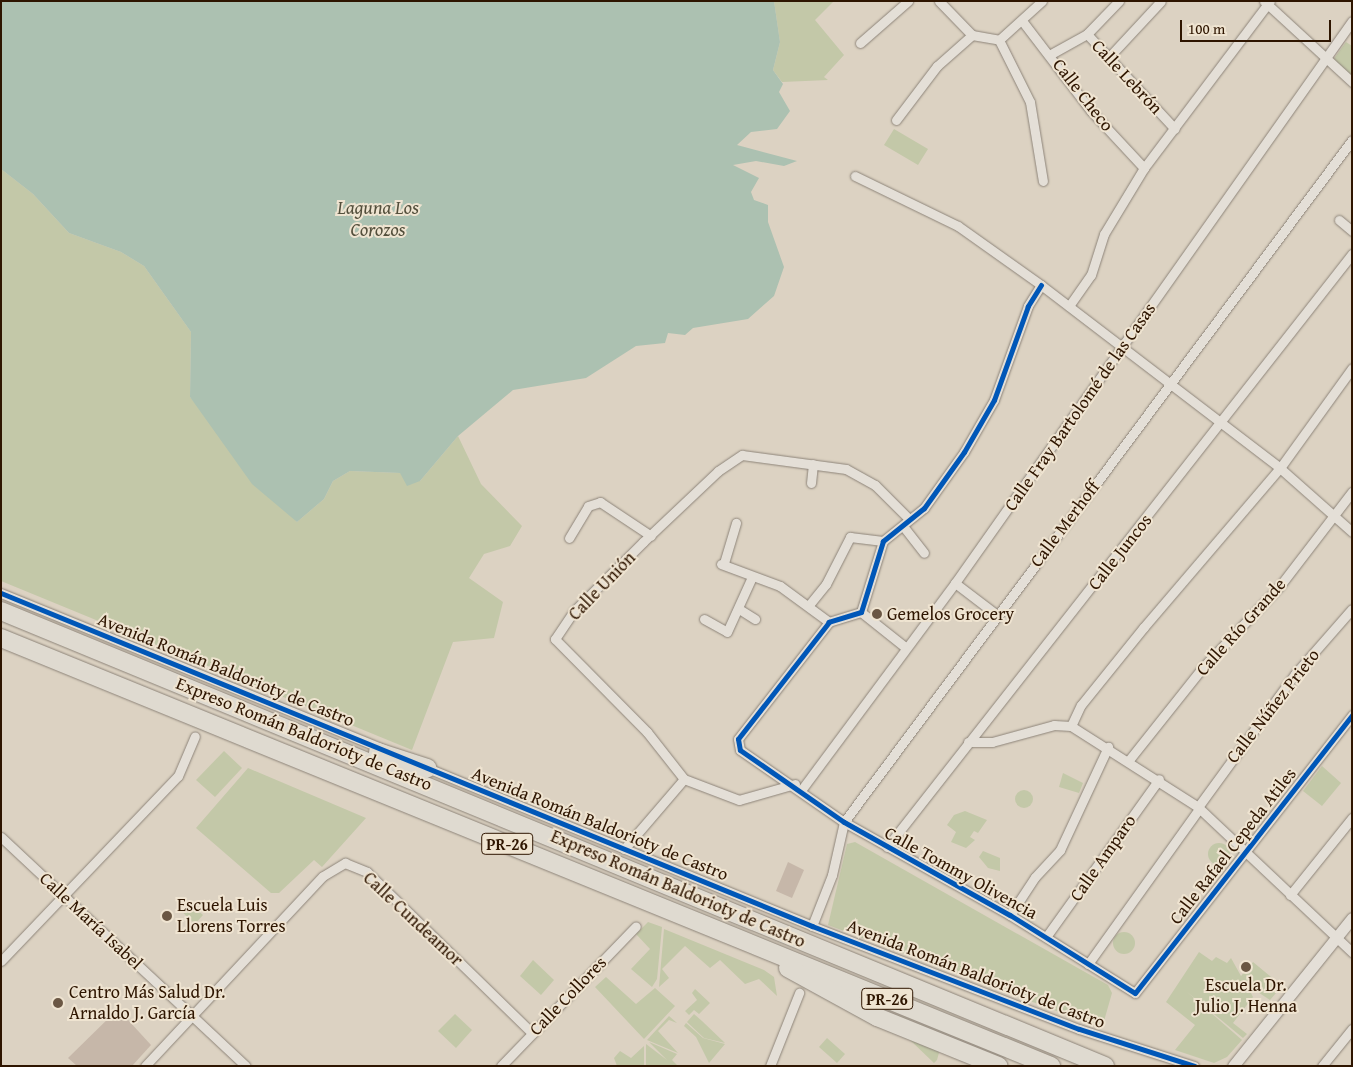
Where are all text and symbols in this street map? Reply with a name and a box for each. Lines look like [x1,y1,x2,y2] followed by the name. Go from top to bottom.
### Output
[1183,10,1334,42] scale bar
[1188,18,1225,39] text: 100 m
[1087,35,1167,119] street label: Calle Lebrón
[1048,54,1118,136] street label: Calle Checo
[337,197,419,241] water label: Laguna Los Corozos
[1000,299,1160,515] street label: Calle Fray Bartolomé de las Casas
[1026,477,1104,571] street label: Calle Merhoff
[1084,510,1156,594] street label: Calle Juncos
[564,547,640,625] street label: Calle Unión
[1192,574,1290,680] street label: Calle Río Grande
[887,603,1014,625] place label: Gemelos Grocery
[871,608,883,620] marker: Gemelos Grocery
[95,609,357,731] street label: Avenida Román Baldorioty de Castro
[1222,645,1324,767] street label: Calle Núñez Prieto
[173,673,435,795] street label: Expreso Román Baldorioty de Castro
[469,763,731,885] street label: Avenida Román Baldorioty de Castro
[1165,763,1301,929] street label: Calle Rafael Cepeda Atiles
[1065,810,1141,906] street label: Calle Amparo
[881,822,1041,924] street label: Calle Tommy Olivencia
[548,825,808,953] street label: Expreso Román Baldorioty de Castro
[481,831,533,858] road number: PR-26
[359,867,467,971] street label: Calle Cundeamor
[35,868,147,974] street label: Calle María Isabel
[177,895,286,938] place label: Escuela Luis Llorens Torres
[161,910,173,922] marker: Escuela Luis Llorens Torres
[844,915,1108,1033] street label: Avenida Román Baldorioty de Castro
[525,952,611,1040] street label: Calle Collores
[1240,961,1252,973] marker: Escuela Dr. Julio J. Henna
[1195,975,1297,1018] place label: Escuela Dr. Julio J. Henna
[69,982,225,1024] place label: Centro Más Salud Dr. Arnaldo J. García
[861,986,913,1012] road number: PR-26
[51,996,65,1010] marker: Centro Más Salud Dr. Arnaldo J. García

